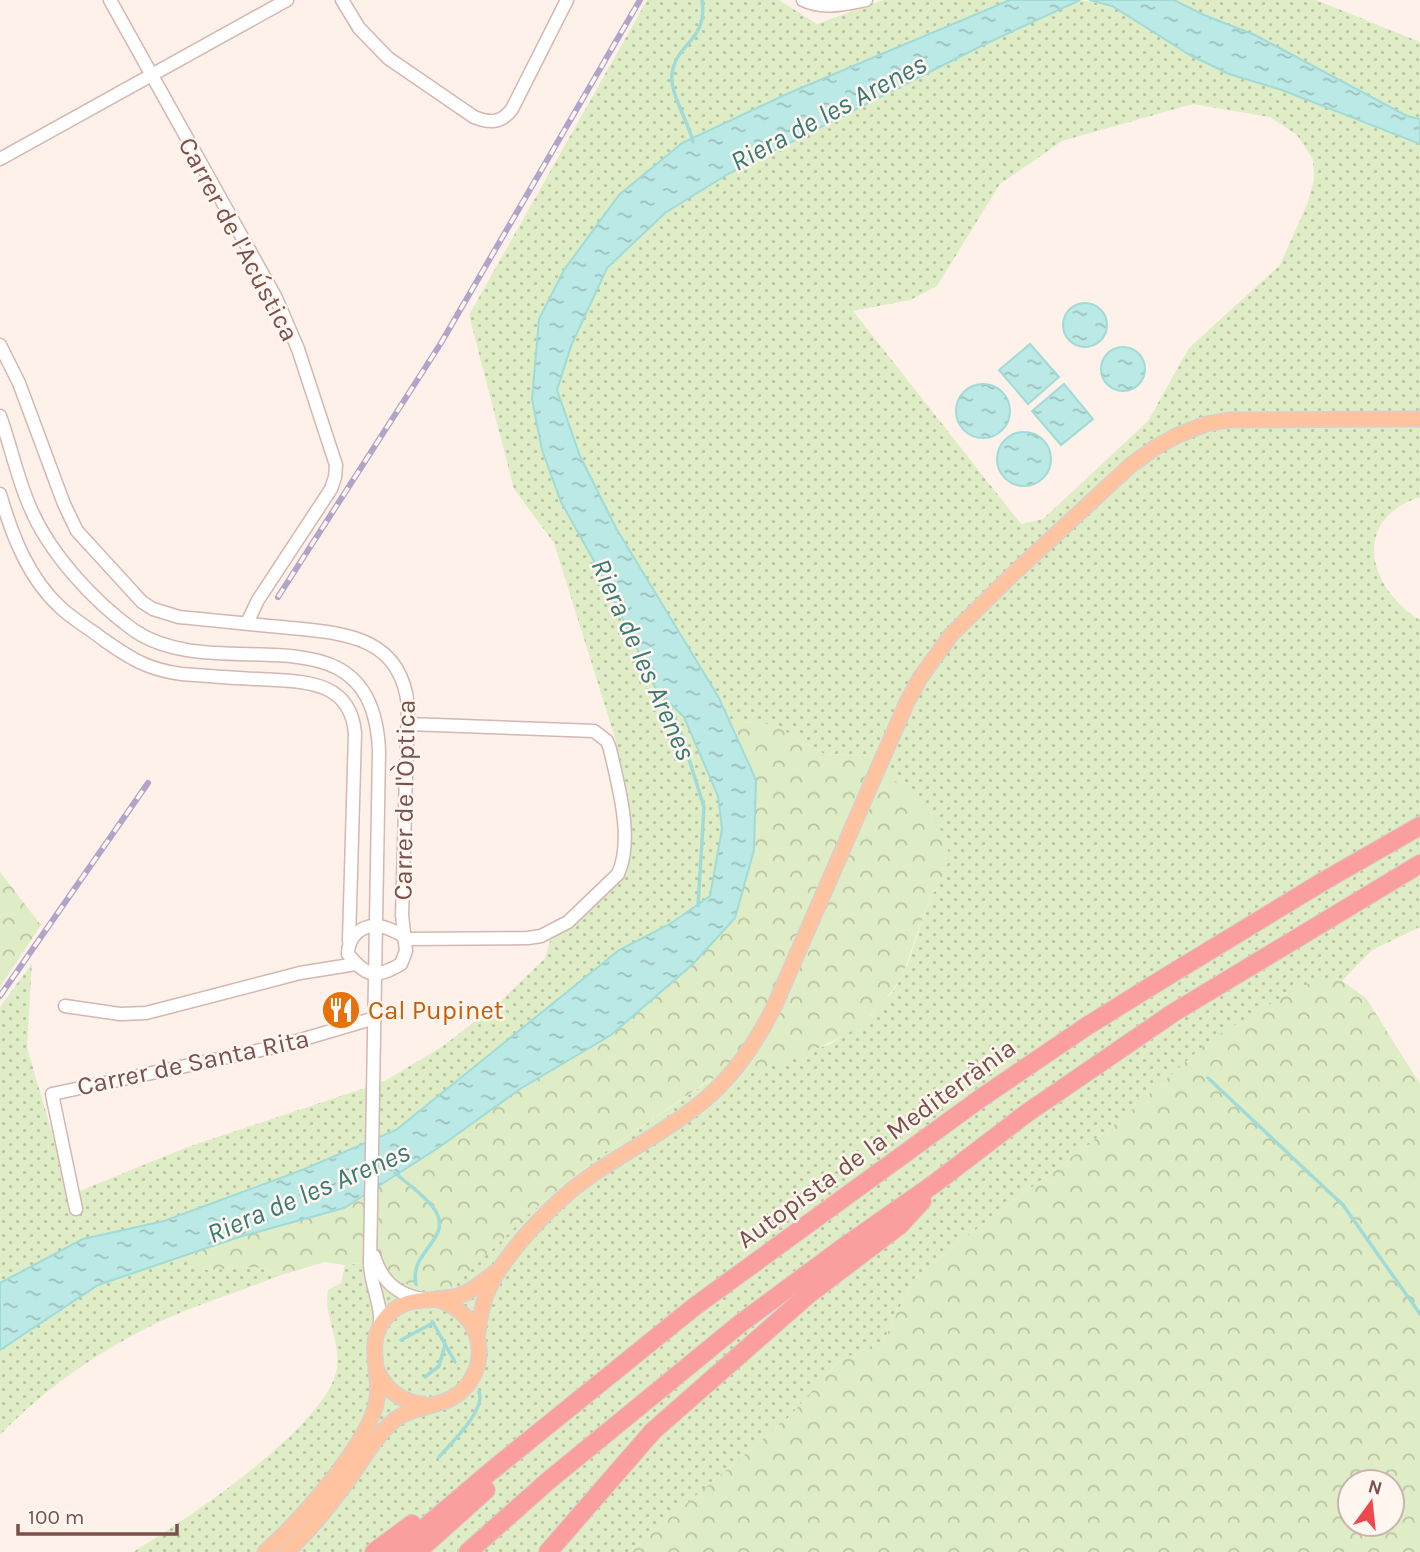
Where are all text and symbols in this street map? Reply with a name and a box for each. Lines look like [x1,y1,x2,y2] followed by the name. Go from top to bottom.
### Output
[725,47,932,178] water label: Riera de les Arenes
[172,132,305,347] street label: Carrer de l'Acústica
[584,553,703,765] water label: Riera de les Arenes
[386,699,422,901] street label: Carrer de l'Òptica
[320,989,362,1031] restaurant icon: Cal Pupinet
[368,995,504,1026] place label: Cal Pupinet
[74,1023,312,1102] street label: Carrer de Santa Rita
[731,1032,1022,1255] street label: Autopista de la Mediterrània
[202,1135,415,1250] water label: Riera de les Arenes
[1336,1468,1406,1538] north arrow
[1366,1475,1385,1500] text: N
[18,1492,177,1536] scale bar
[28,1505,85,1529] text: 100 m

